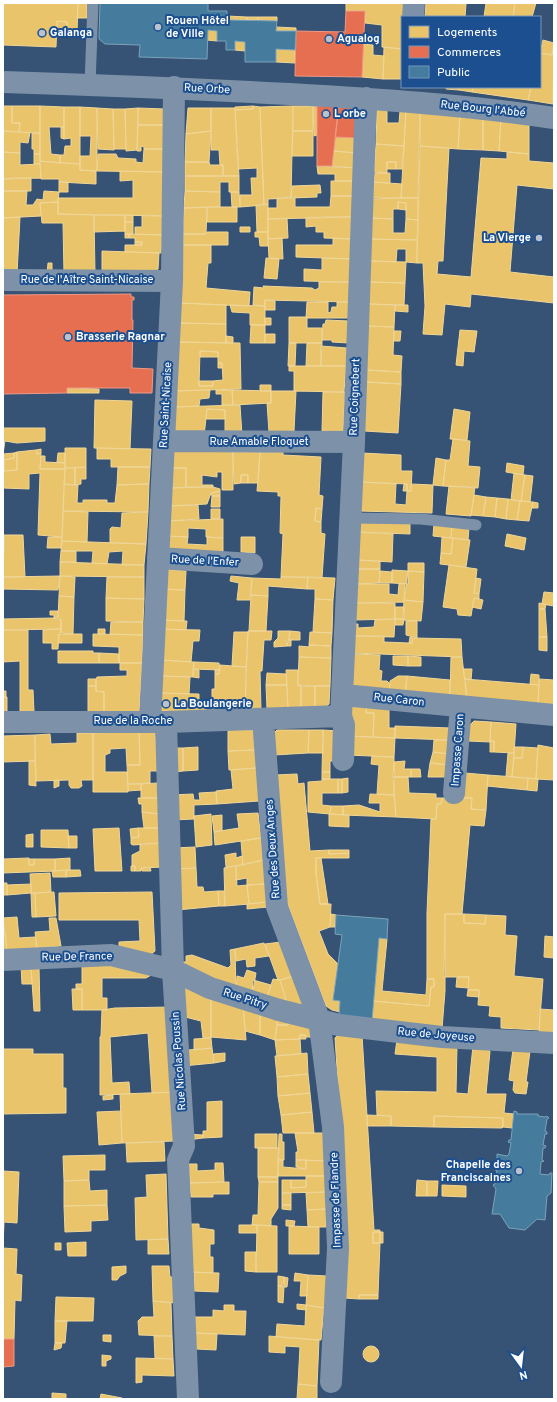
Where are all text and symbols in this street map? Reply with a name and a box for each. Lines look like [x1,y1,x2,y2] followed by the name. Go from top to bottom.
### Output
[166,14,229,41] place label: Rouen Hôtel de Ville
[401,16,541,88] legend
[153,22,163,32] marker: Rouen Hôtel de Ville
[437,25,497,41] text: Logements
[50,26,92,40] place label: Galanga
[37,28,47,38] marker: Galanga
[337,32,380,46] place label: Agualog
[324,34,334,44] marker: Agualog
[437,45,501,61] text: Commerces
[437,65,470,81] text: Public
[183,81,231,97] street label: Rue Orbe
[440,98,526,120] street label: Rue Bourg l'Abbé
[334,107,366,121] place label: L orbe
[321,109,331,119] marker: L orbe
[483,231,531,245] place label: La Vierge
[534,233,544,243] marker: La Vierge
[21,273,154,287] street label: Rue de l'Aître Saint-Nicaise
[76,330,165,344] place label: Brasserie Ragnar
[63,332,73,342] marker: Brasserie Ragnar
[347,358,363,436] street label: Rue Coignebert
[157,361,175,449] street label: Rue Saint-Nicaise
[209,435,309,449] street label: Rue Amable Floquet
[171,552,240,570] street label: Rue de l'Enfer
[373,690,425,710] street label: Rue Caron
[174,697,252,711] place label: La Boulangerie
[161,699,171,709] marker: La Boulangerie
[448,713,468,787] street label: Impasse Caron
[94,714,173,728] street label: Rue de la Roche
[263,799,283,899] street label: Rue des Deux Anges
[41,949,113,965] street label: Rue De France
[221,985,269,1013] street label: Rue Pitry
[169,1011,189,1111] street label: Rue Nicolas Poussin
[397,1025,475,1045] street label: Rue de Joyeuse
[327,1152,345,1248] street label: Impasse de Flandre
[441,1158,511,1185] place label: Chapelle des Franciscaines
[514,1166,524,1176] marker: Chapelle des Franciscaines
[501,1346,541,1386] north arrow
[518,1367,529,1382] text: N

